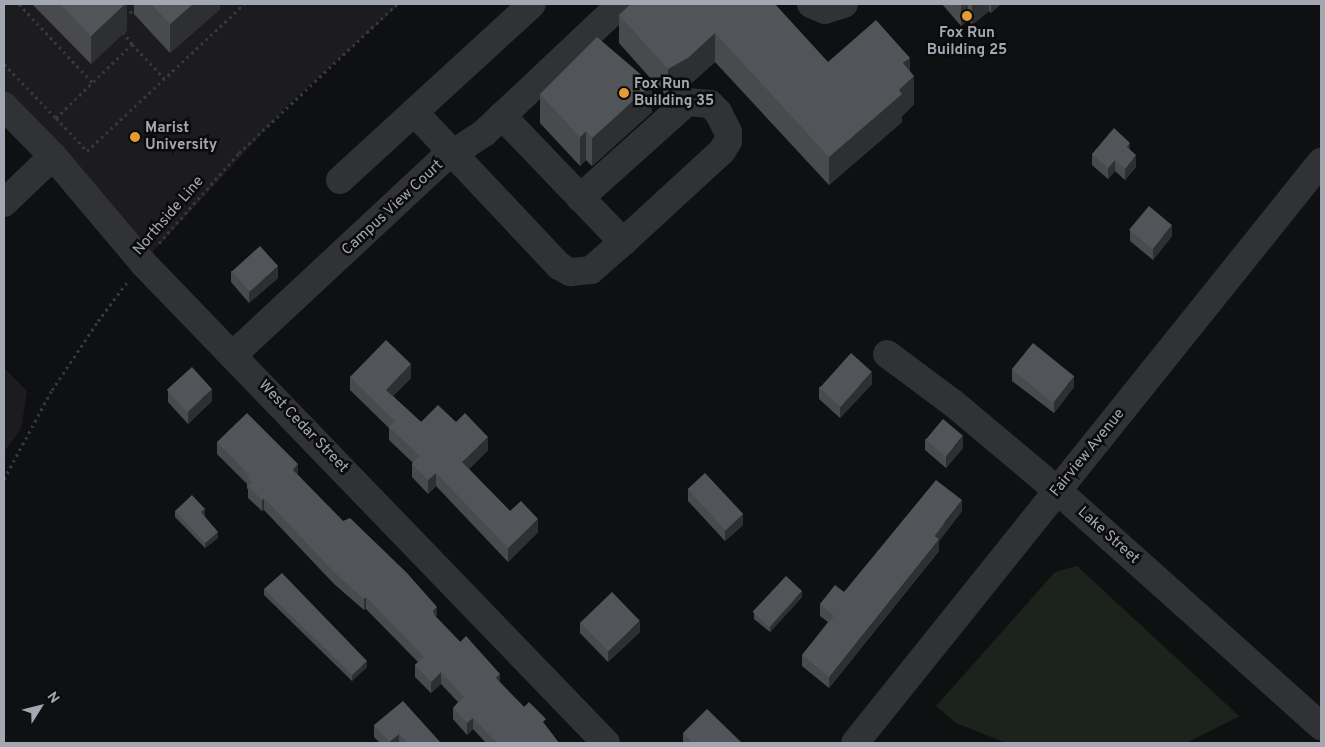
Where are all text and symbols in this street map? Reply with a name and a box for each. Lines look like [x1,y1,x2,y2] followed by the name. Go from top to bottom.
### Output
[961,10,973,22] marker: Fox Run Building 25
[927,24,1007,59] place label: Fox Run Building 25
[634,75,714,110] place label: Fox Run Building 35
[618,87,630,99] marker: Fox Run Building 35
[145,119,217,154] place label: Marist University
[129,131,141,143] marker: Marist University
[338,156,448,260] street label: Campus View Court
[130,173,208,259] street label: Northside Line
[254,377,352,477] street label: West Cedar Street
[1047,405,1129,501] street label: Fairview Avenue
[1073,504,1143,568] street label: Lake Street
[15,682,65,732] north arrow
[43,689,62,707] text: N

